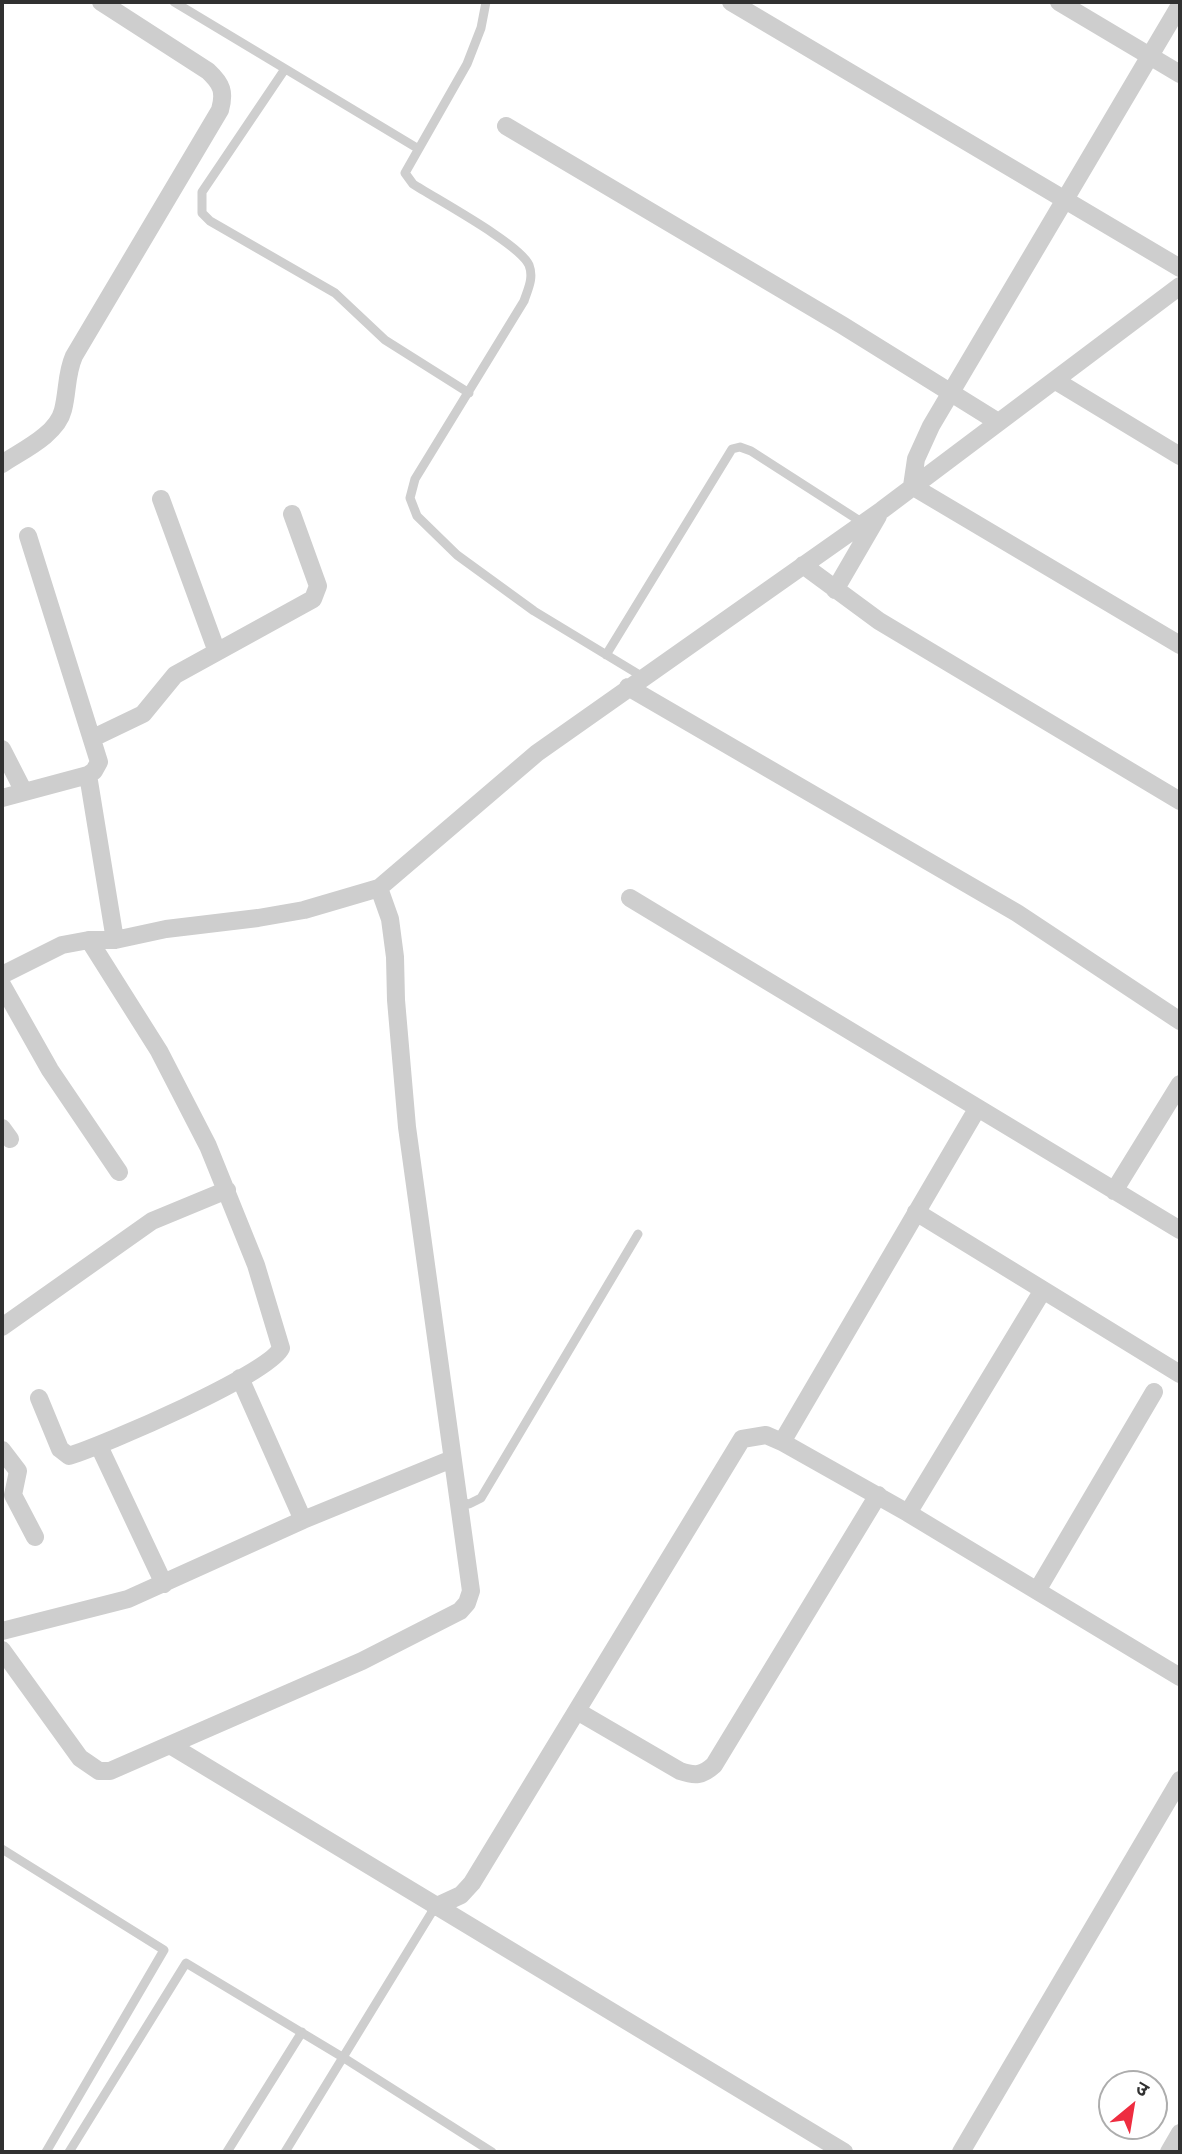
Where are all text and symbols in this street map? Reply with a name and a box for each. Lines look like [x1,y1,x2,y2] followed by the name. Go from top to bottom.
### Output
[1098,2070,1168,2140] north arrow
[1132,2075,1153,2101] text: उ

